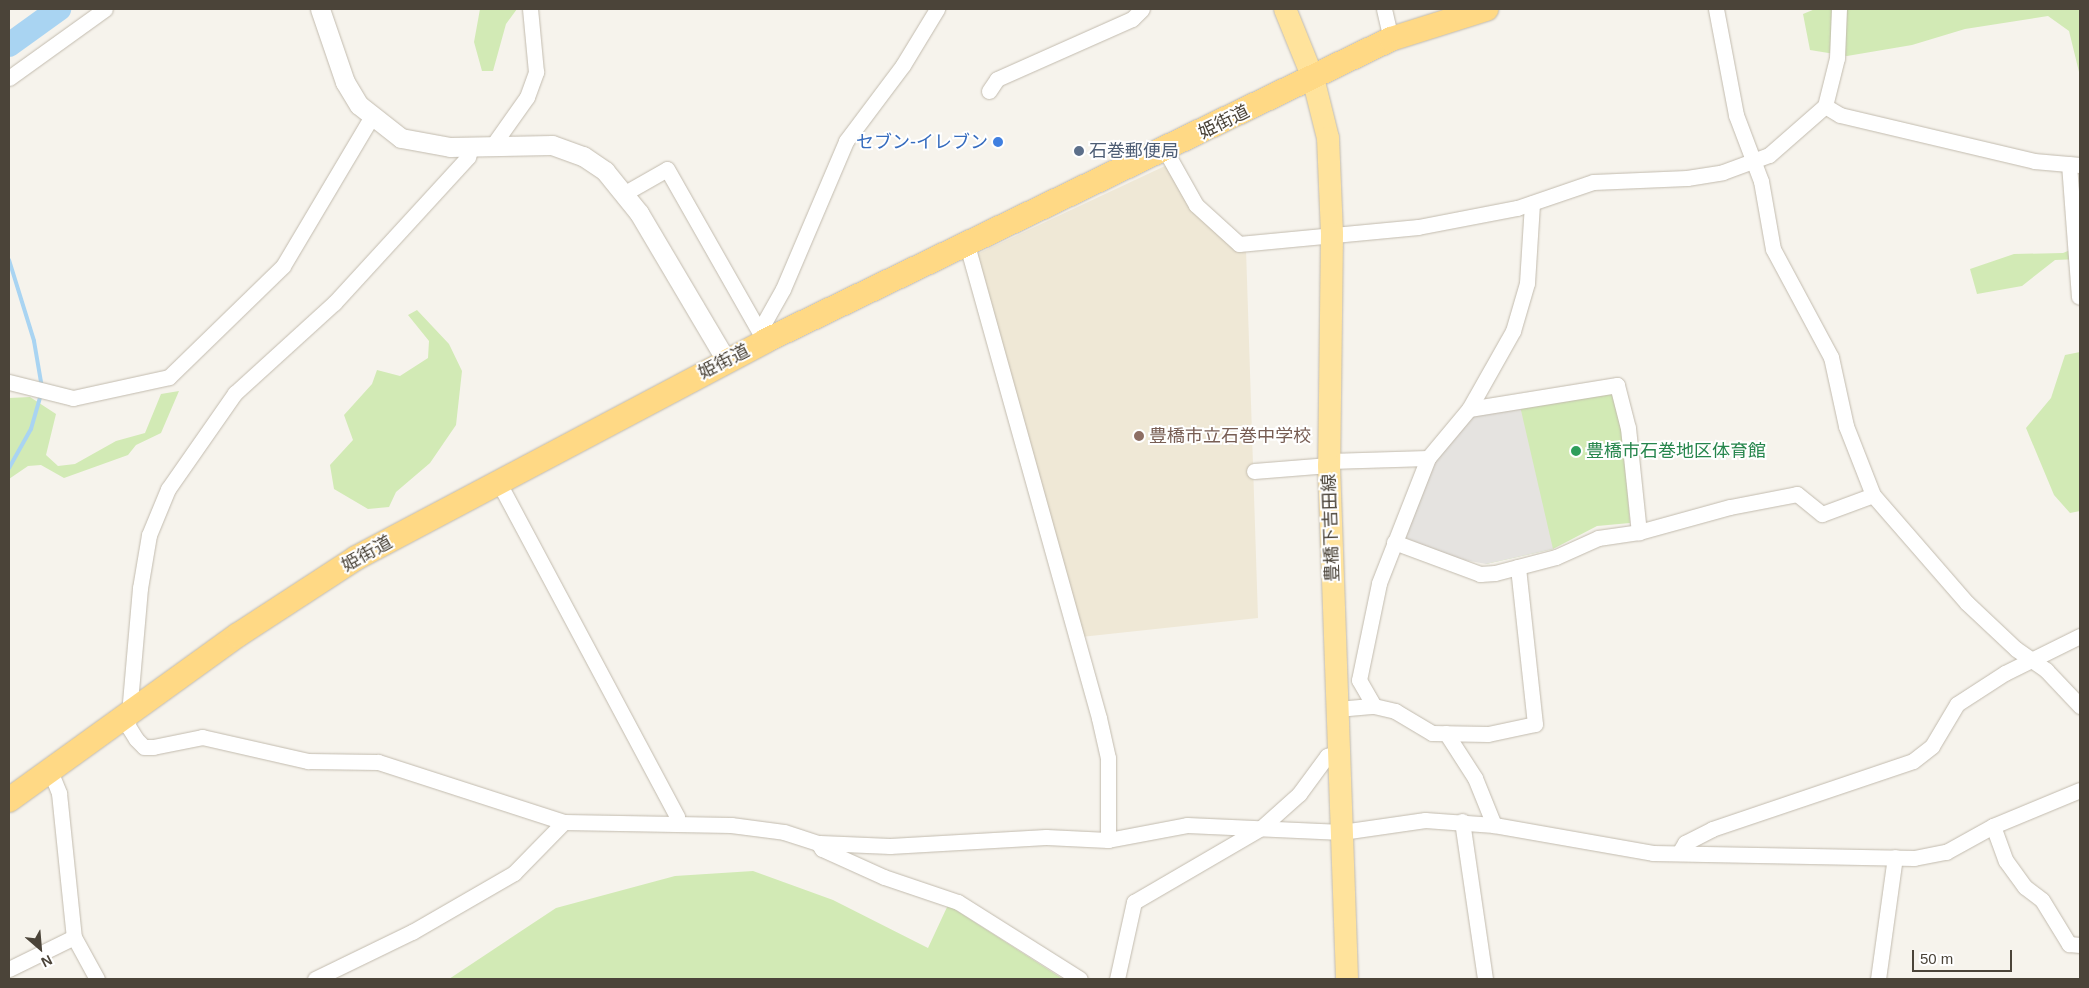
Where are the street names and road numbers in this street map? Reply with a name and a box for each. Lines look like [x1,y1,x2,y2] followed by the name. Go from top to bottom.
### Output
[1195,100,1253,144] street label: 姫街道
[695,340,753,384] street label: 姫街道
[1318,474,1344,582] street label: 豊橋下吉田線
[338,531,396,577] street label: 姫街道

